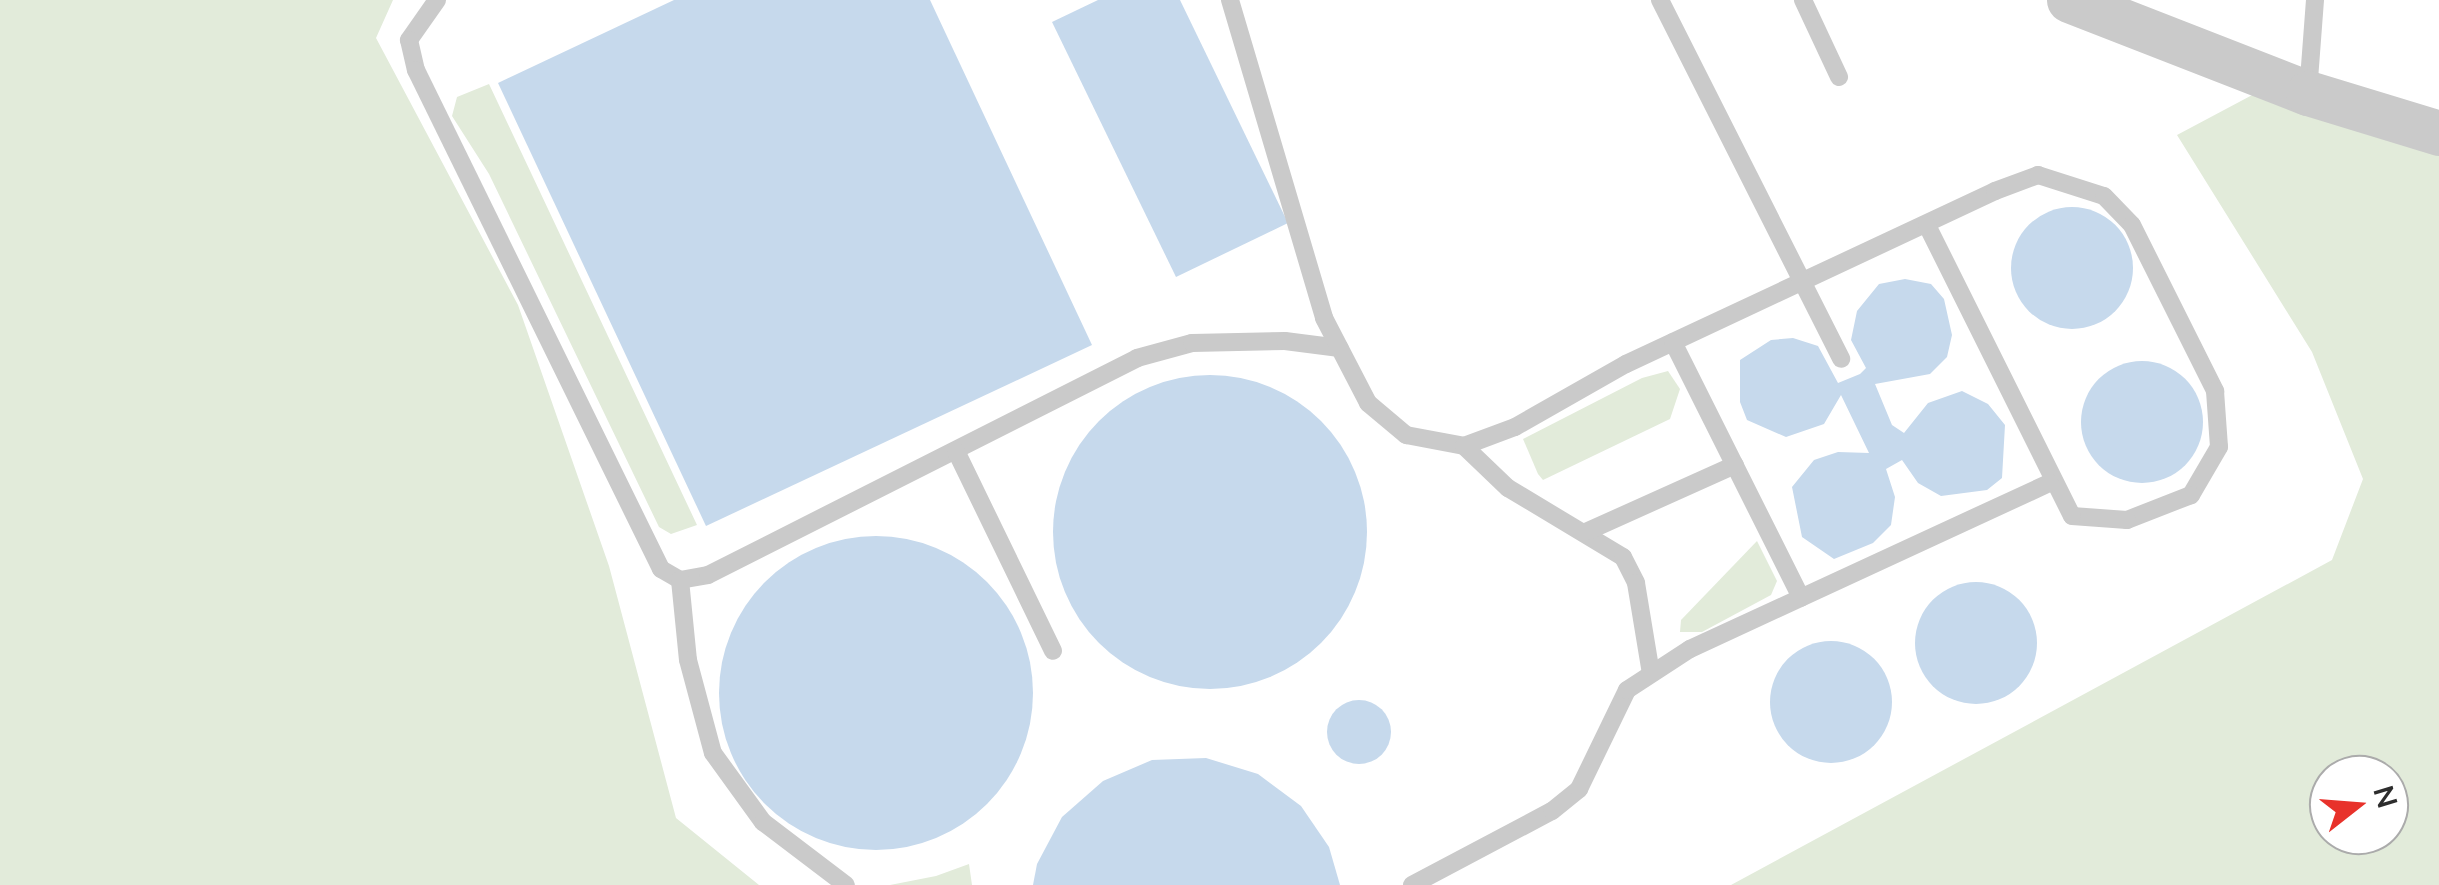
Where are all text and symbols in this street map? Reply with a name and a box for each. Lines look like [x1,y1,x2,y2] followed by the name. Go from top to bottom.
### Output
[2309,755,2409,855] north arrow
[2366,781,2406,812] text: N

